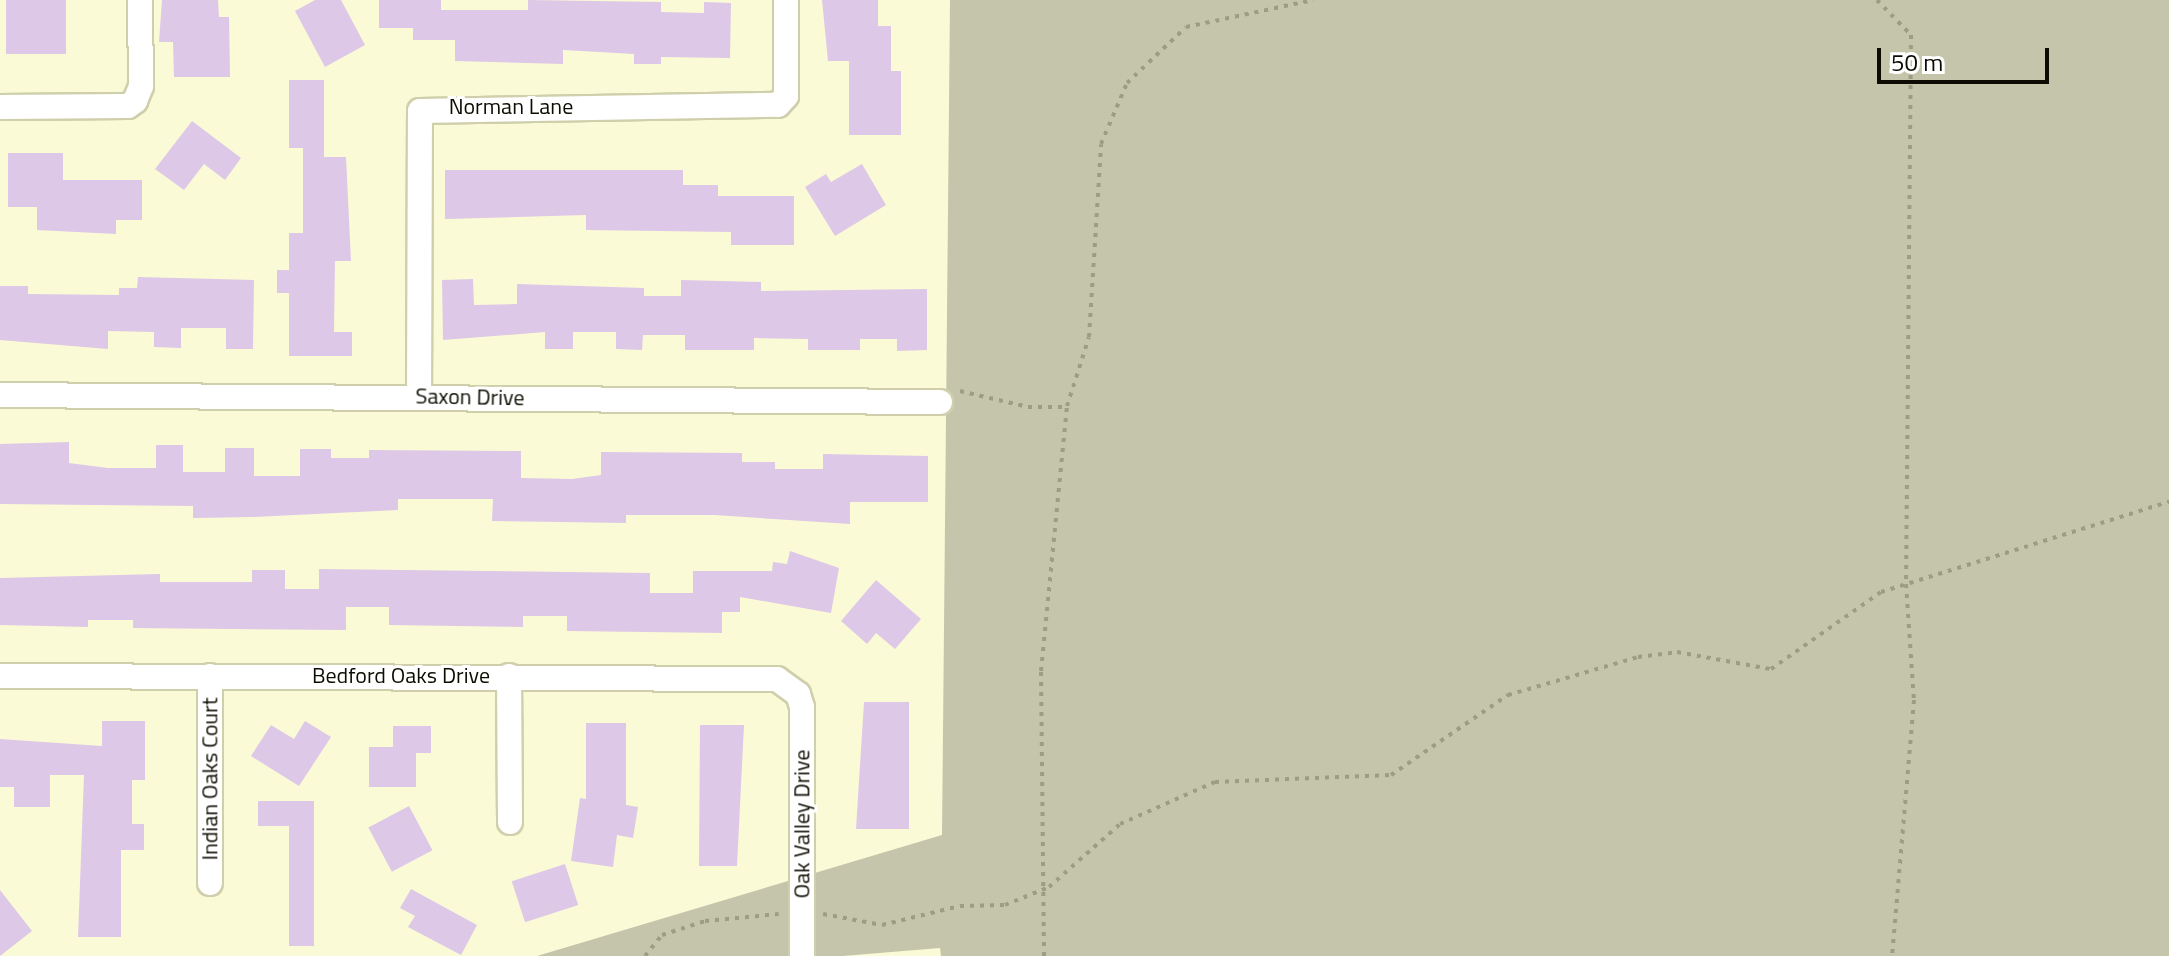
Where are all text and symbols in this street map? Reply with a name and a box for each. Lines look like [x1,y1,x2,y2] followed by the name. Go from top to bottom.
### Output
[1881,32,2053,82] scale bar
[1891,44,1943,80] text: 50 m
[449,94,573,120] street label: Norman Lane
[415,383,525,411] street label: Saxon Drive
[312,663,490,689] street label: Bedford Oaks Drive
[197,698,223,860] street label: Indian Oaks Court
[789,750,815,898] street label: Oak Valley Drive

